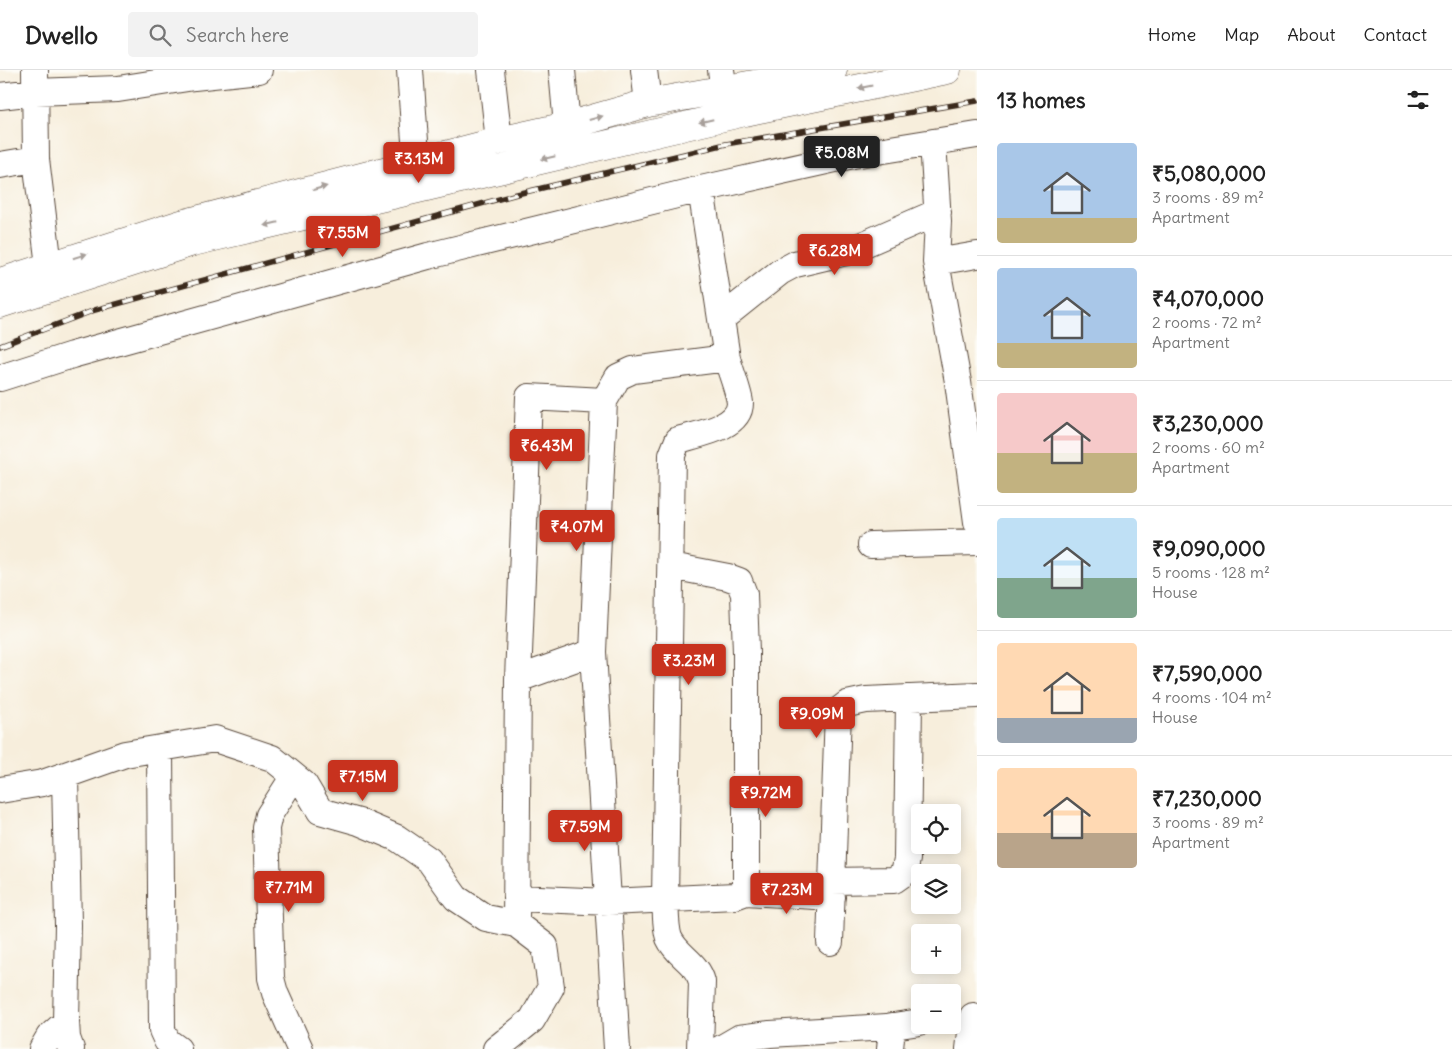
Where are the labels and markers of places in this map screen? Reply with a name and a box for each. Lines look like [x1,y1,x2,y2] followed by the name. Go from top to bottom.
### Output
[801,136,883,178] pin: ₹5.08M
[378,142,460,184] pin: ₹3.13M
[302,216,384,258] pin: ₹7.55M
[794,234,876,276] pin: ₹6.28M
[506,428,588,471] pin: ₹6.43M
[536,510,618,552] pin: ₹4.07M
[648,644,730,686] pin: ₹3.23M
[776,696,858,739] pin: ₹9.09M
[322,760,404,802] pin: ₹7.15M
[725,776,807,818] pin: ₹9.72M
[544,810,626,852] pin: ₹7.59M
[248,870,330,913] pin: ₹7.71M
[746,872,828,915] pin: ₹7.23M

